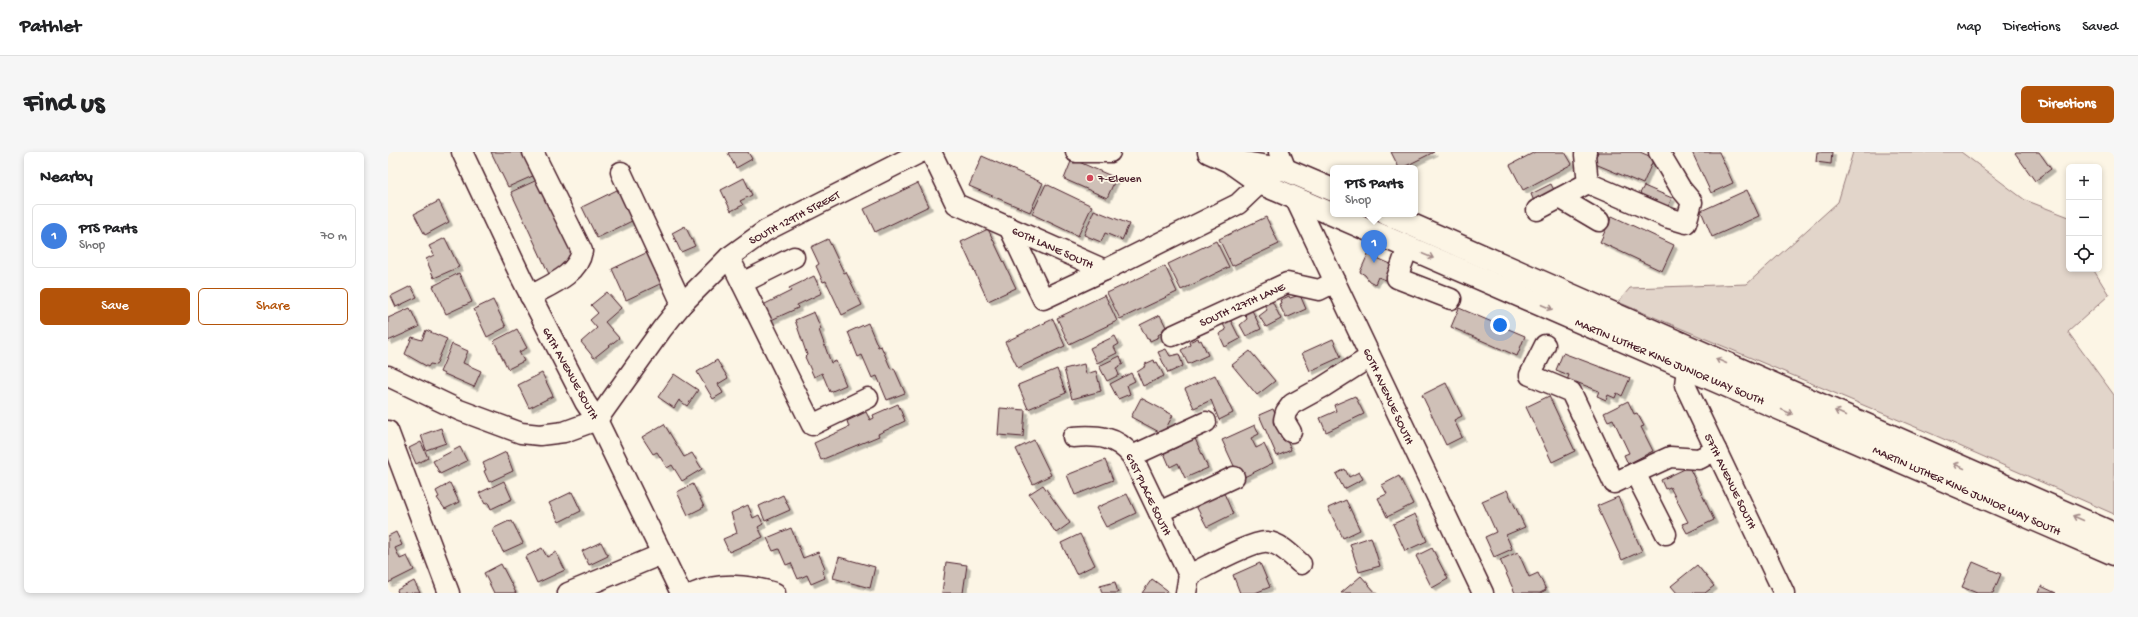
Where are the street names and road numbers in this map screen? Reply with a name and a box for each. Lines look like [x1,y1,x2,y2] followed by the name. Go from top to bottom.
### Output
[747,188,844,249] street label: SOUTH 129TH STREET
[1009,225,1095,273] street label: 60TH LANE SOUTH
[1198,280,1288,331] street label: SOUTH 127TH LANE
[1572,316,1766,409] street label: MARTIN LUTHER KING JUNIOR WAY SOUTH
[538,325,601,423] street label: 64TH AVENUE SOUTH
[1359,346,1416,447] street label: 60TH AVENUE SOUTH
[1700,432,1758,532] street label: 57TH AVENUE SOUTH
[1870,444,2062,540] street label: MARTIN LUTHER KING JUNIOR WAY SOUTH
[1121,451,1173,539] street label: 61ST PLACE SOUTH

